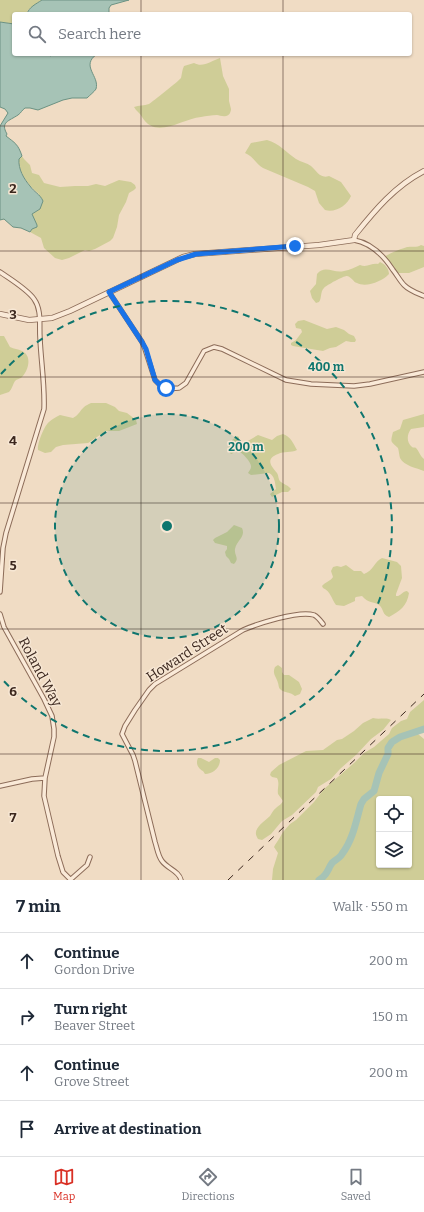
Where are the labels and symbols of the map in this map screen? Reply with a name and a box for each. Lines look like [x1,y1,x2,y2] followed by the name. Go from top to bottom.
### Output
[9,181,17,196] text: 2
[286,237,304,255] route end
[9,307,17,322] text: 3
[308,360,345,374] text: 400 m
[157,379,175,397] route start
[9,433,17,448] text: 4
[228,440,264,454] text: 200 m
[160,519,174,533] centre of rings
[9,558,17,573] text: 5
[143,620,231,686] street label: Howard Street
[15,634,66,710] street label: Roland Way
[9,684,17,699] text: 6
[10,810,17,825] text: 7

